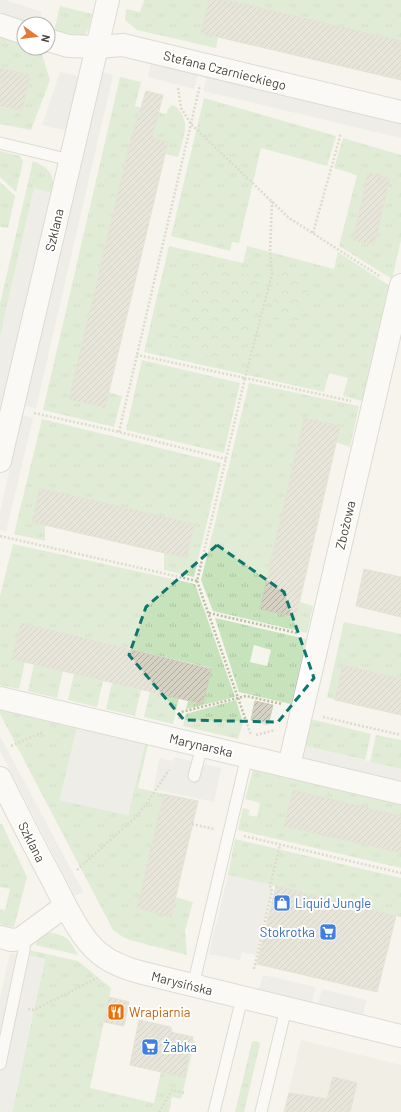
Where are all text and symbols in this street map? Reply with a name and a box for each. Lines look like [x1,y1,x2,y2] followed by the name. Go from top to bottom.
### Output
[16,16,56,56] north arrow
[39,33,53,44] text: N
[162,47,288,93] street label: Stefana Czarnieckiego
[41,207,67,253] street label: Szklana
[332,499,358,551] street label: Zbożowa
[168,730,234,760] street label: Marynarska
[15,819,49,865] street label: Szklana
[272,893,292,913] shop icon: Liquid Jungle
[295,895,371,911] place label: Liquid Jungle
[318,922,338,942] supermarket icon: Stokrotka
[260,924,315,940] place label: Stokrotka
[150,968,214,998] street label: Marysińska
[106,1002,126,1022] restaurant icon: Wrapiarnia
[129,1004,190,1020] place label: Wrapiarnia
[140,1037,160,1057] supermarket icon: Żabka
[163,1039,197,1055] place label: Żabka

